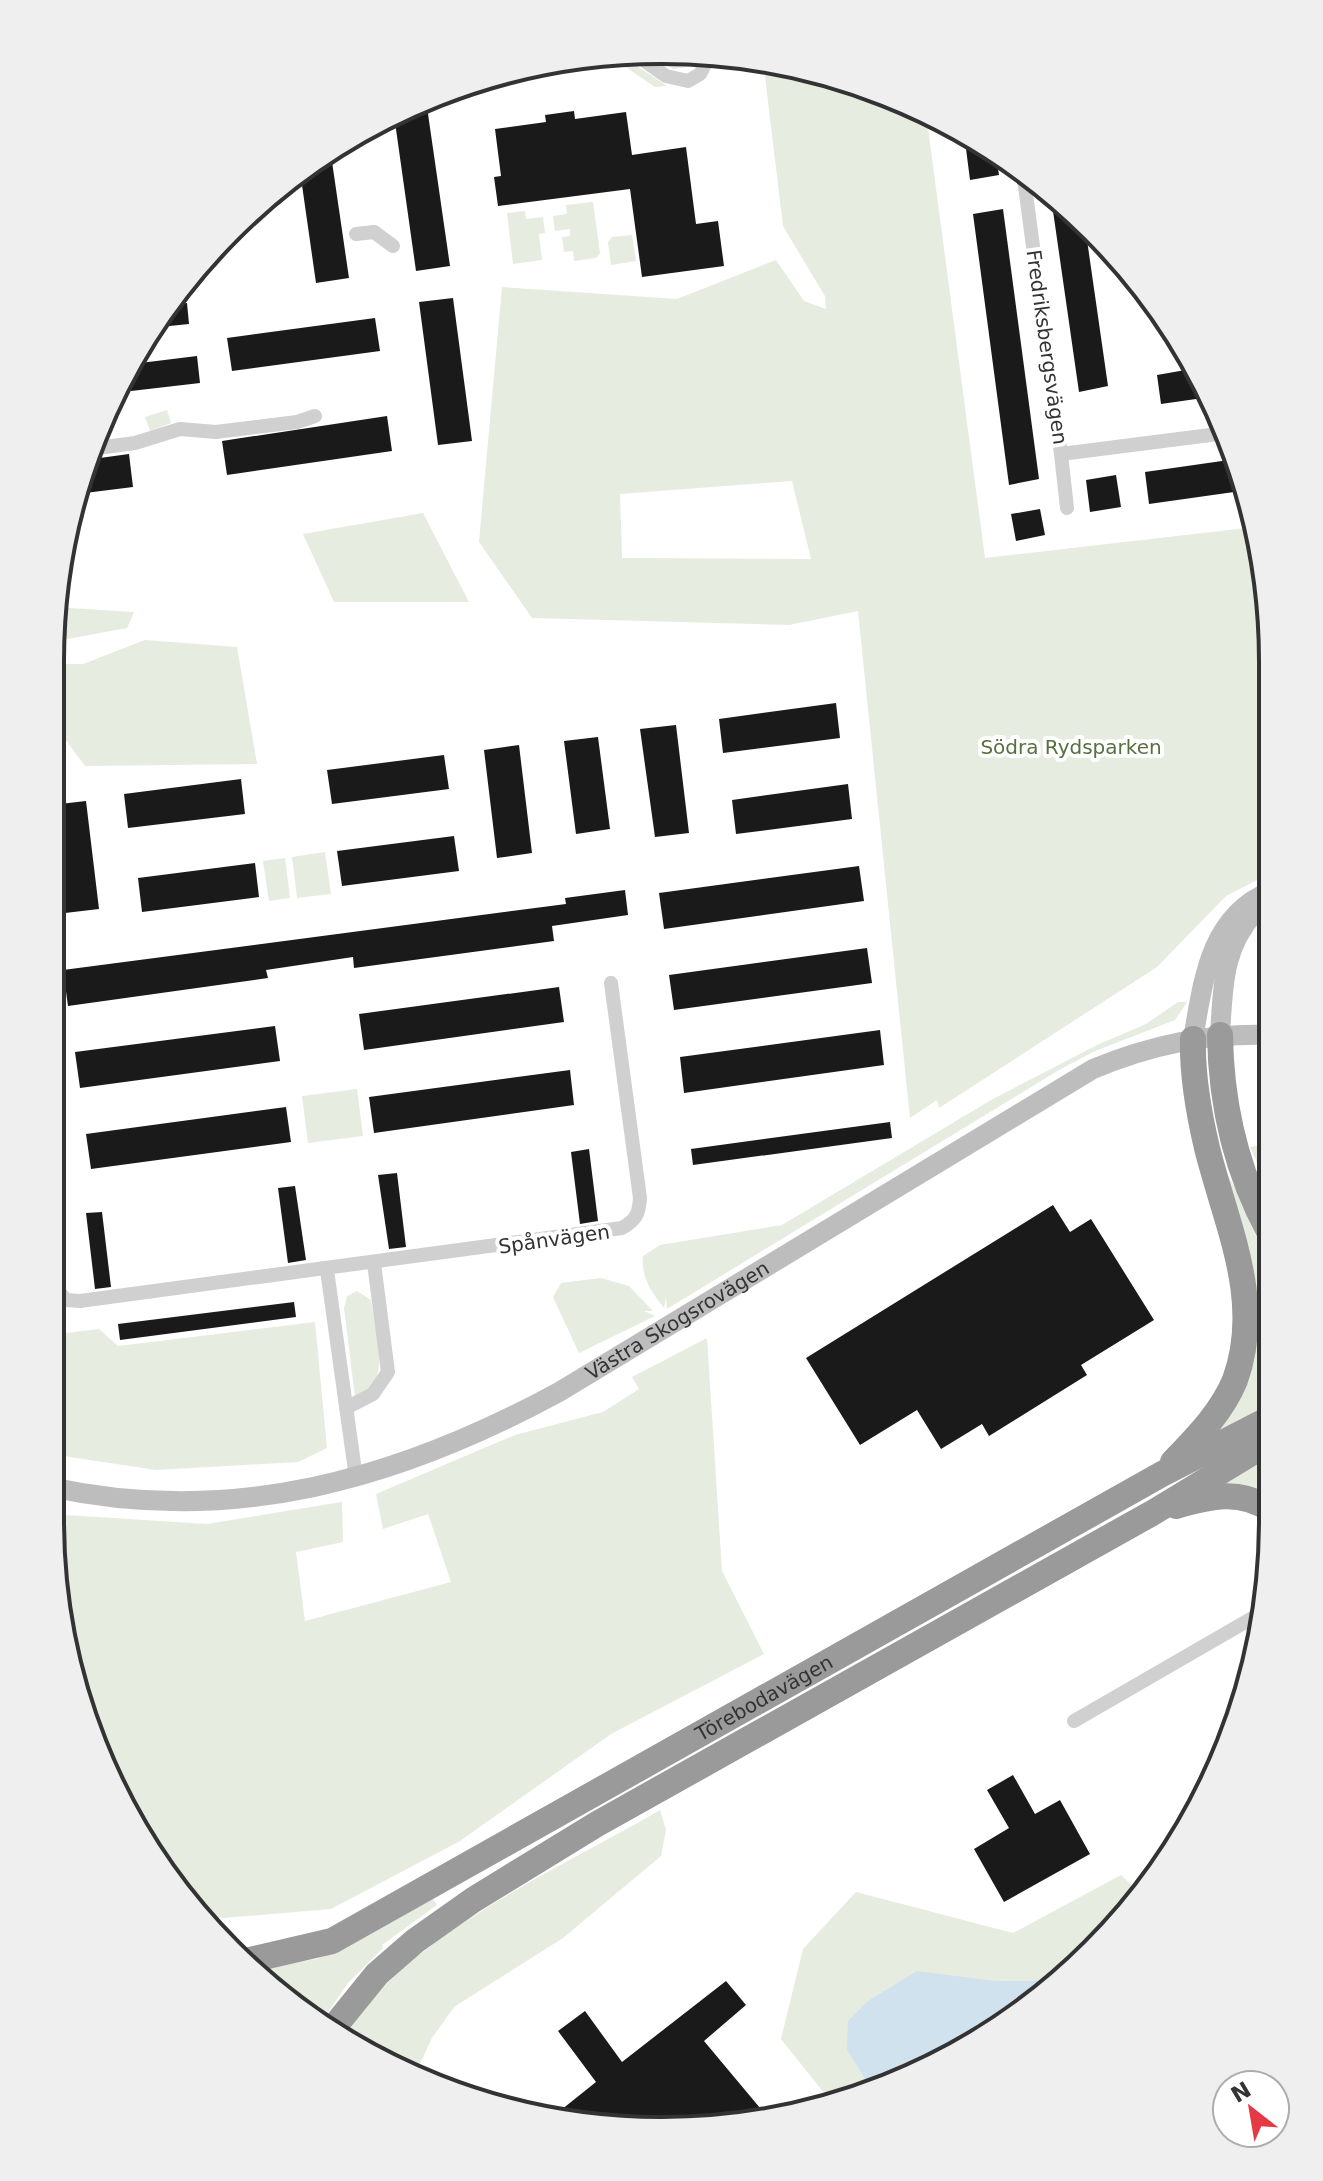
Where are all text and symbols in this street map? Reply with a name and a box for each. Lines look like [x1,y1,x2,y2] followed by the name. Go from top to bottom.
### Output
[1021,248,1073,446] street label: Fredriksbergsvägen
[980,735,1162,759] park label: Södra Rydsparken
[497,1219,611,1259] street label: Spånvägen
[581,1256,774,1385] street label: Västra Skogsrovägen
[690,1650,837,1746] street label: Törebodavägen
[1211,2069,1291,2149] north arrow
[1227,2077,1255,2108] text: N

